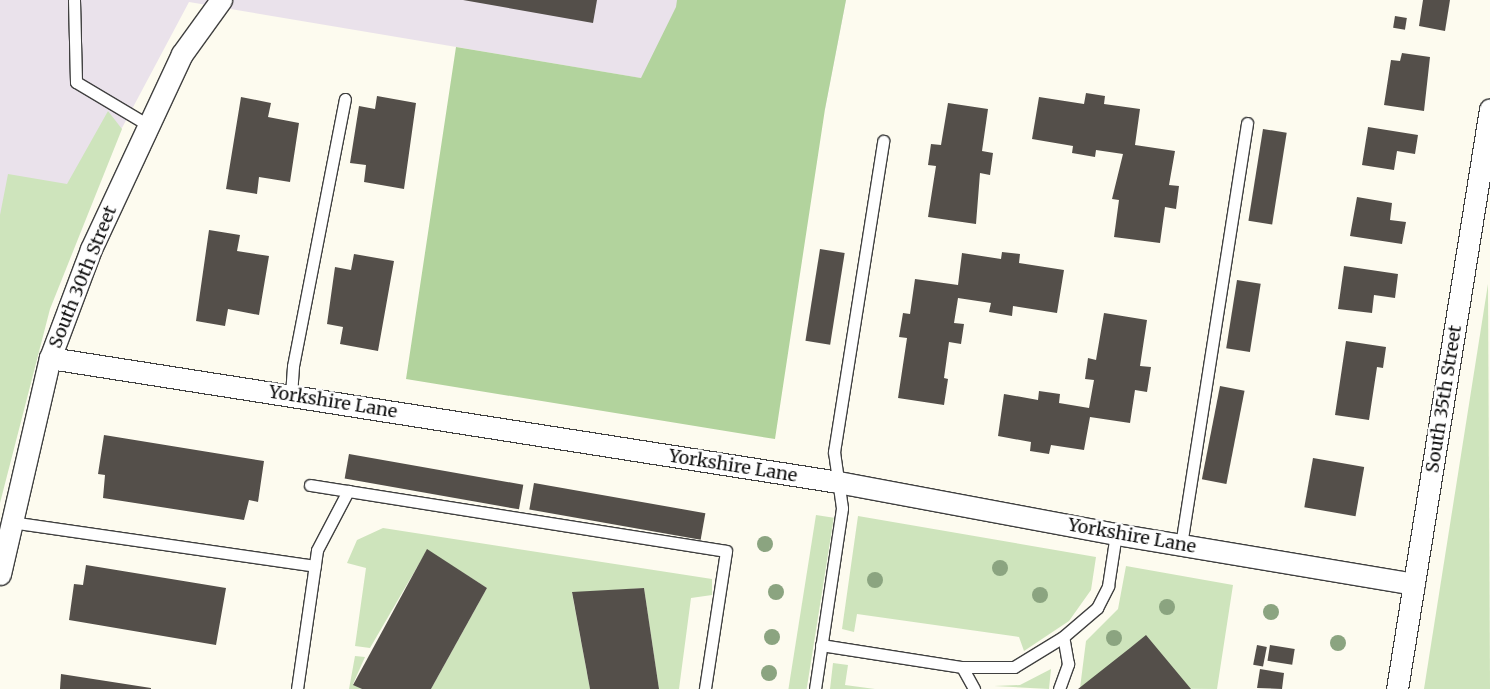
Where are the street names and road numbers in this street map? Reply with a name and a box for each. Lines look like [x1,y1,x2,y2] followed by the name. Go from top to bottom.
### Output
[45,203,121,351] street label: South 30th Street
[1422,324,1466,474] street label: South 35th Street
[267,381,399,423] street label: Yorkshire Lane
[667,445,799,487] street label: Yorkshire Lane
[1066,514,1198,558] street label: Yorkshire Lane

